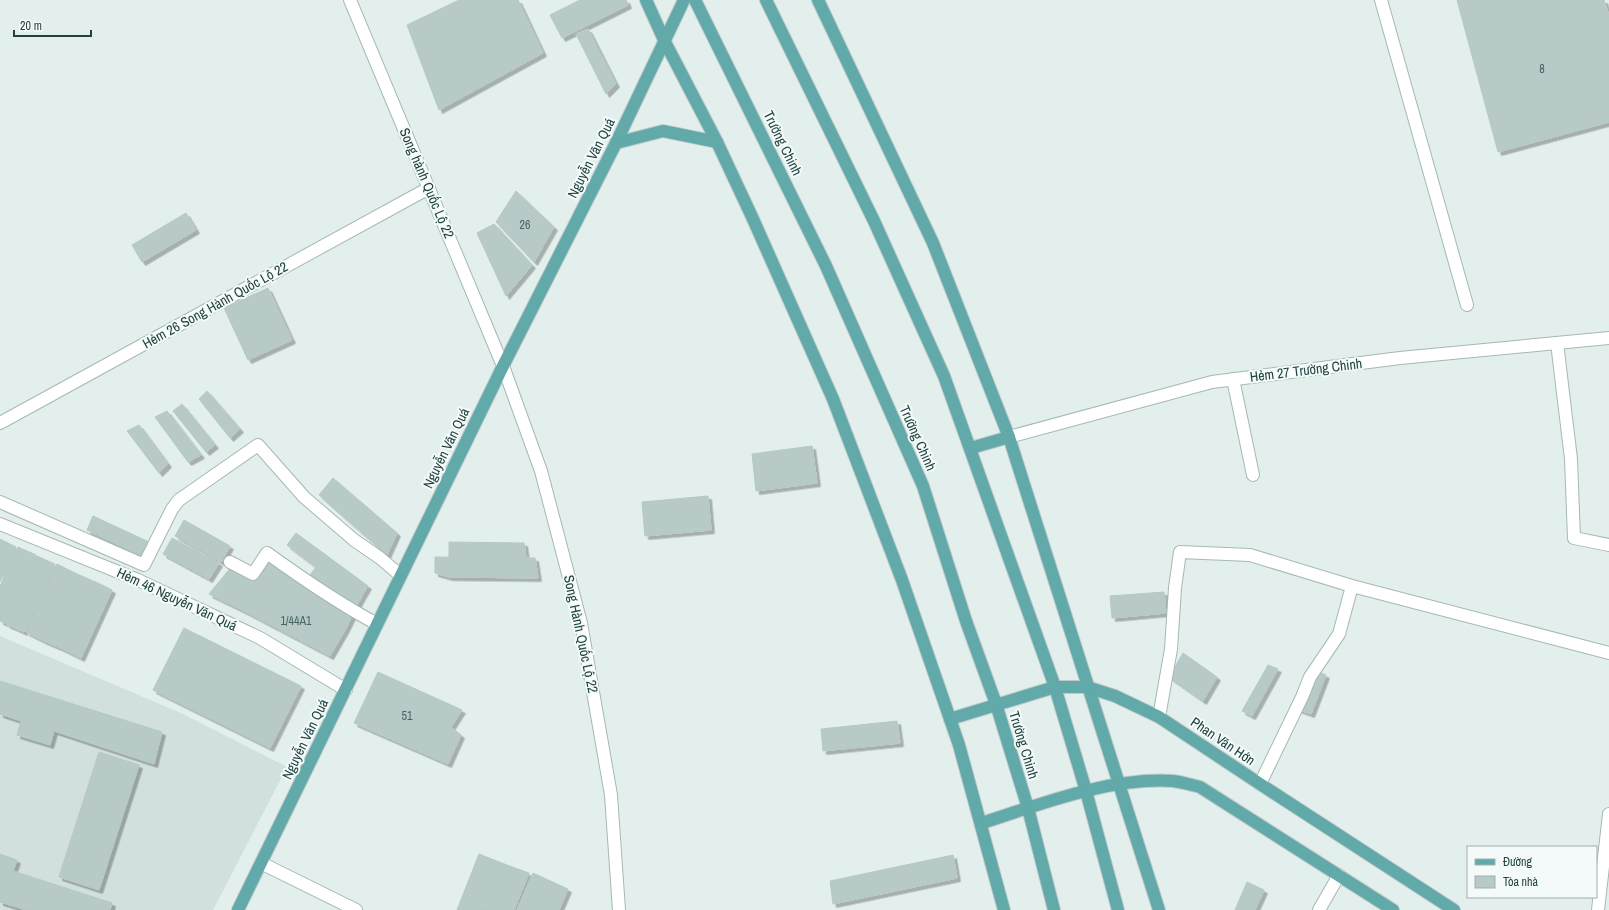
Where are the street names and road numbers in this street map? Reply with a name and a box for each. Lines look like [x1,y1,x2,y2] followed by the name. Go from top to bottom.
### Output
[760,108,806,178] street label: Trường Chinh
[563,115,619,201] street label: Nguyễn Văn Quá
[396,125,458,241] street label: Song hành Quốc Lộ 22
[139,258,291,352] street label: Hẻm 26 Song Hành Quốc Lộ 22
[1249,354,1363,386] street label: Hẻm 27 Trường Chinh
[896,402,940,474] street label: Trường Chinh
[419,404,473,491] street label: Nguyễn Văn Quá
[114,563,241,635] street label: Hẻm 46 Nguyễn Văn Quá
[560,573,602,695] street label: Song Hành Quốc Lộ 22
[278,695,332,782] street label: Nguyễn Văn Quá
[1005,709,1043,781] street label: Trường Chinh
[1187,713,1259,769] street label: Phan Văn Hớn

